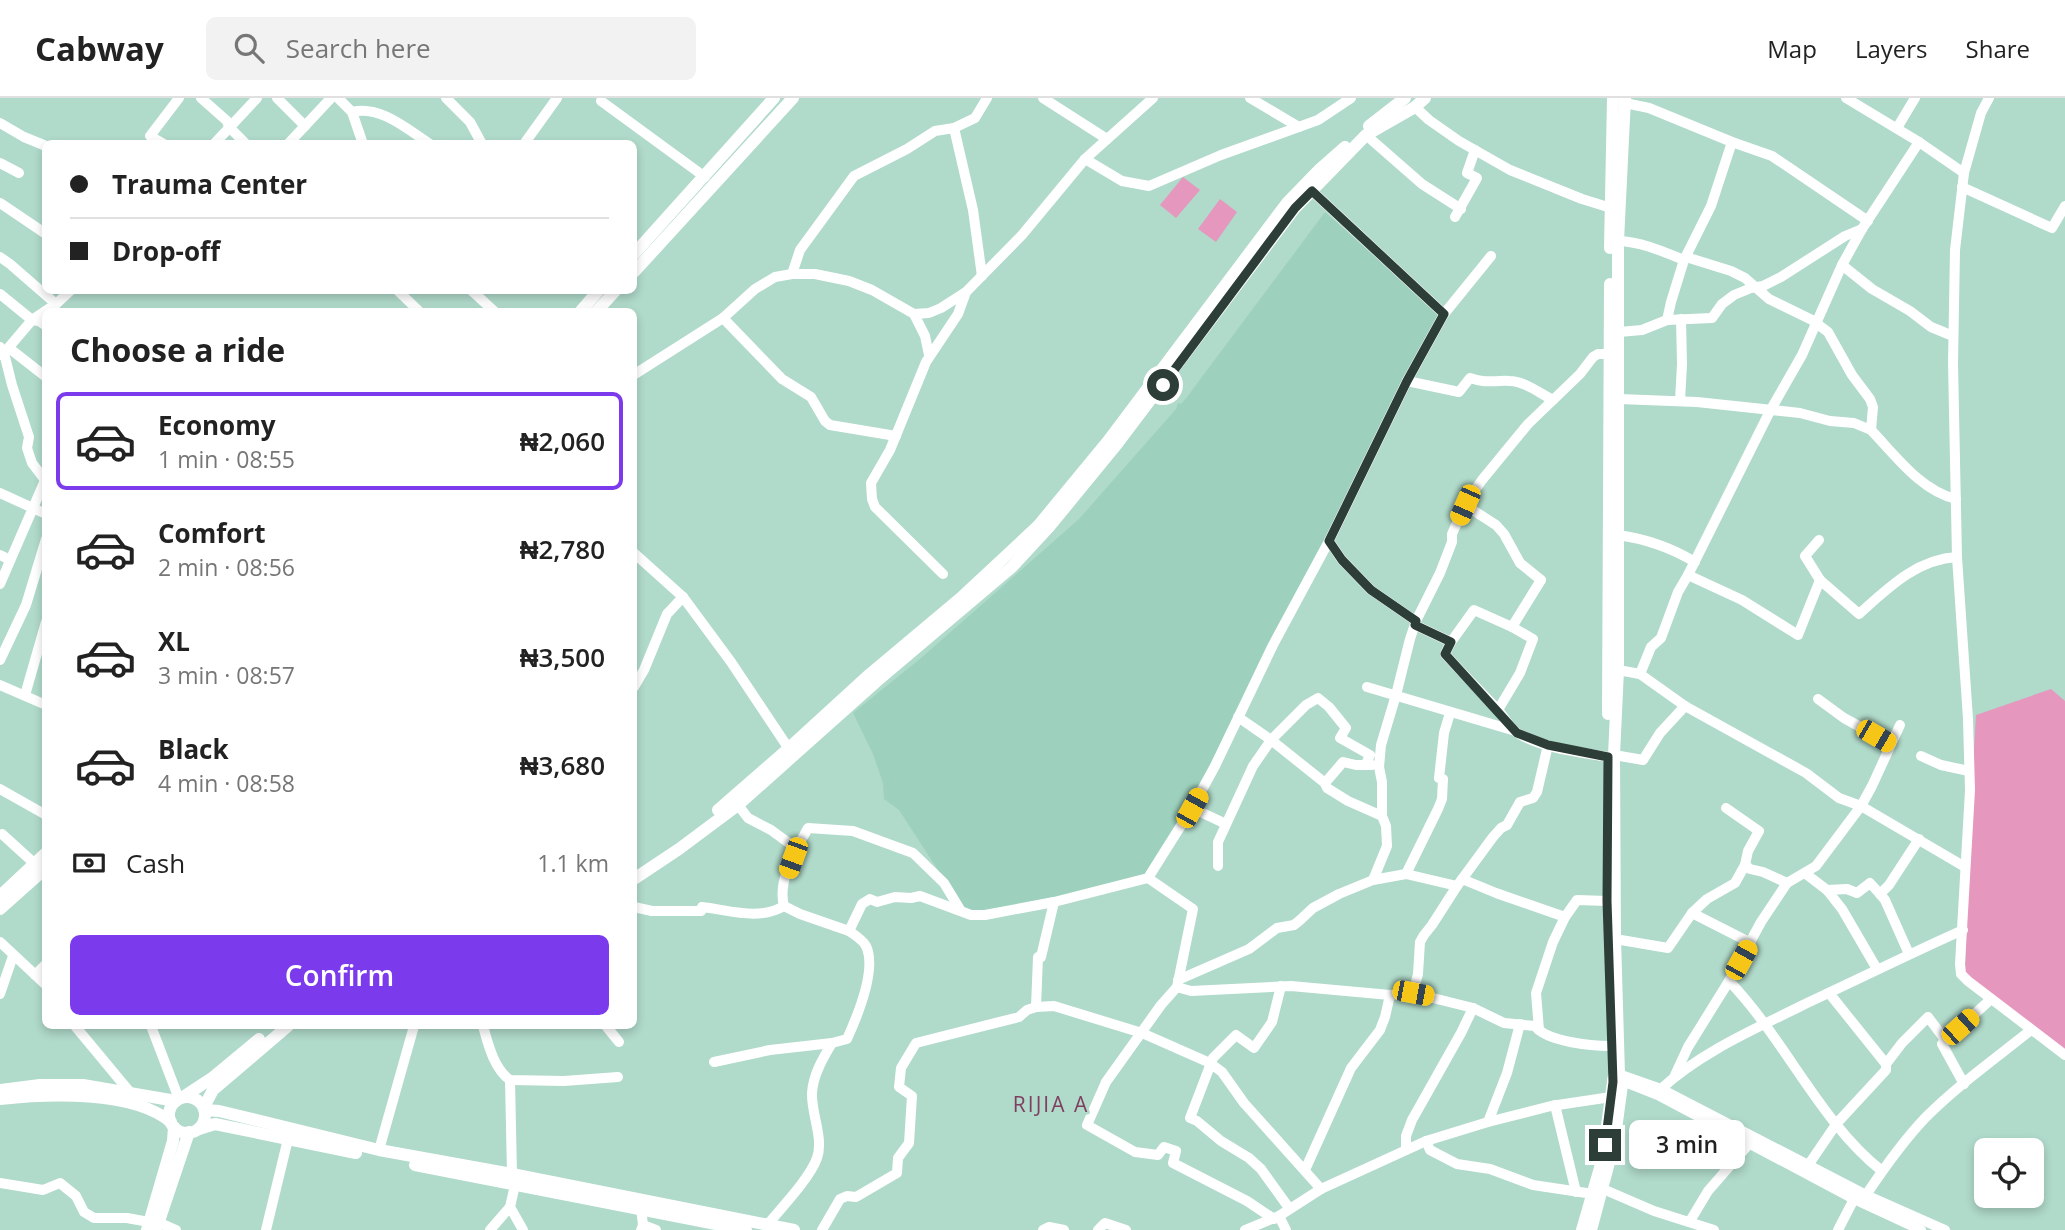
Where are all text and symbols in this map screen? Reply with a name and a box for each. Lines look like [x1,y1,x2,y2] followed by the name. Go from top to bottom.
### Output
[206,17,696,80] search box
[35,26,164,71] text: Cabway
[230,29,268,67] icon: search
[286,30,431,66] text: Search here
[1767,32,1817,65] text: Map
[1855,32,1928,65] text: Layers
[1966,32,2030,65] text: Share
[112,166,307,202] text: Trauma Center
[112,233,220,269] text: Drop-off
[70,328,285,371] text: Choose a ride
[1147,369,1179,401] route start
[158,407,276,443] text: Economy
[74,410,137,473] icon: car
[520,423,605,459] text: ₦2,060
[158,443,295,475] text: 1 min · 08:55
[1447,482,1484,528] car
[158,515,265,551] text: Comfort
[74,518,137,581] icon: car
[520,531,605,567] text: ₦2,780
[158,551,295,583] text: 2 min · 08:56
[158,623,190,659] text: XL
[74,626,137,689] icon: car
[520,639,605,675] text: ₦3,500
[158,659,295,691] text: 3 min · 08:57
[1853,716,1900,756] car
[158,731,229,767] text: Black
[74,734,137,797] icon: car
[520,747,605,783] text: ₦3,680
[158,767,295,799] text: 4 min · 08:58
[1173,785,1212,831] car
[776,835,811,881] car
[70,844,108,882] icon: cash
[126,845,185,881] text: Cash
[537,847,609,879] text: 1.1 km
[70,935,609,1015] button: Confirm
[1722,937,1761,983] car
[1391,979,1436,1007] car
[1938,1005,1983,1049] car
[1013,1090,1089,1118] district label: RIJIA A
[1630,1121,1745,1170] callout: 3 min
[1656,1128,1718,1160] text: 3 min
[1589,1129,1621,1161] route end
[1974,1138,2044,1208] map controls
[1974,1138,2044,1208] button: locate

